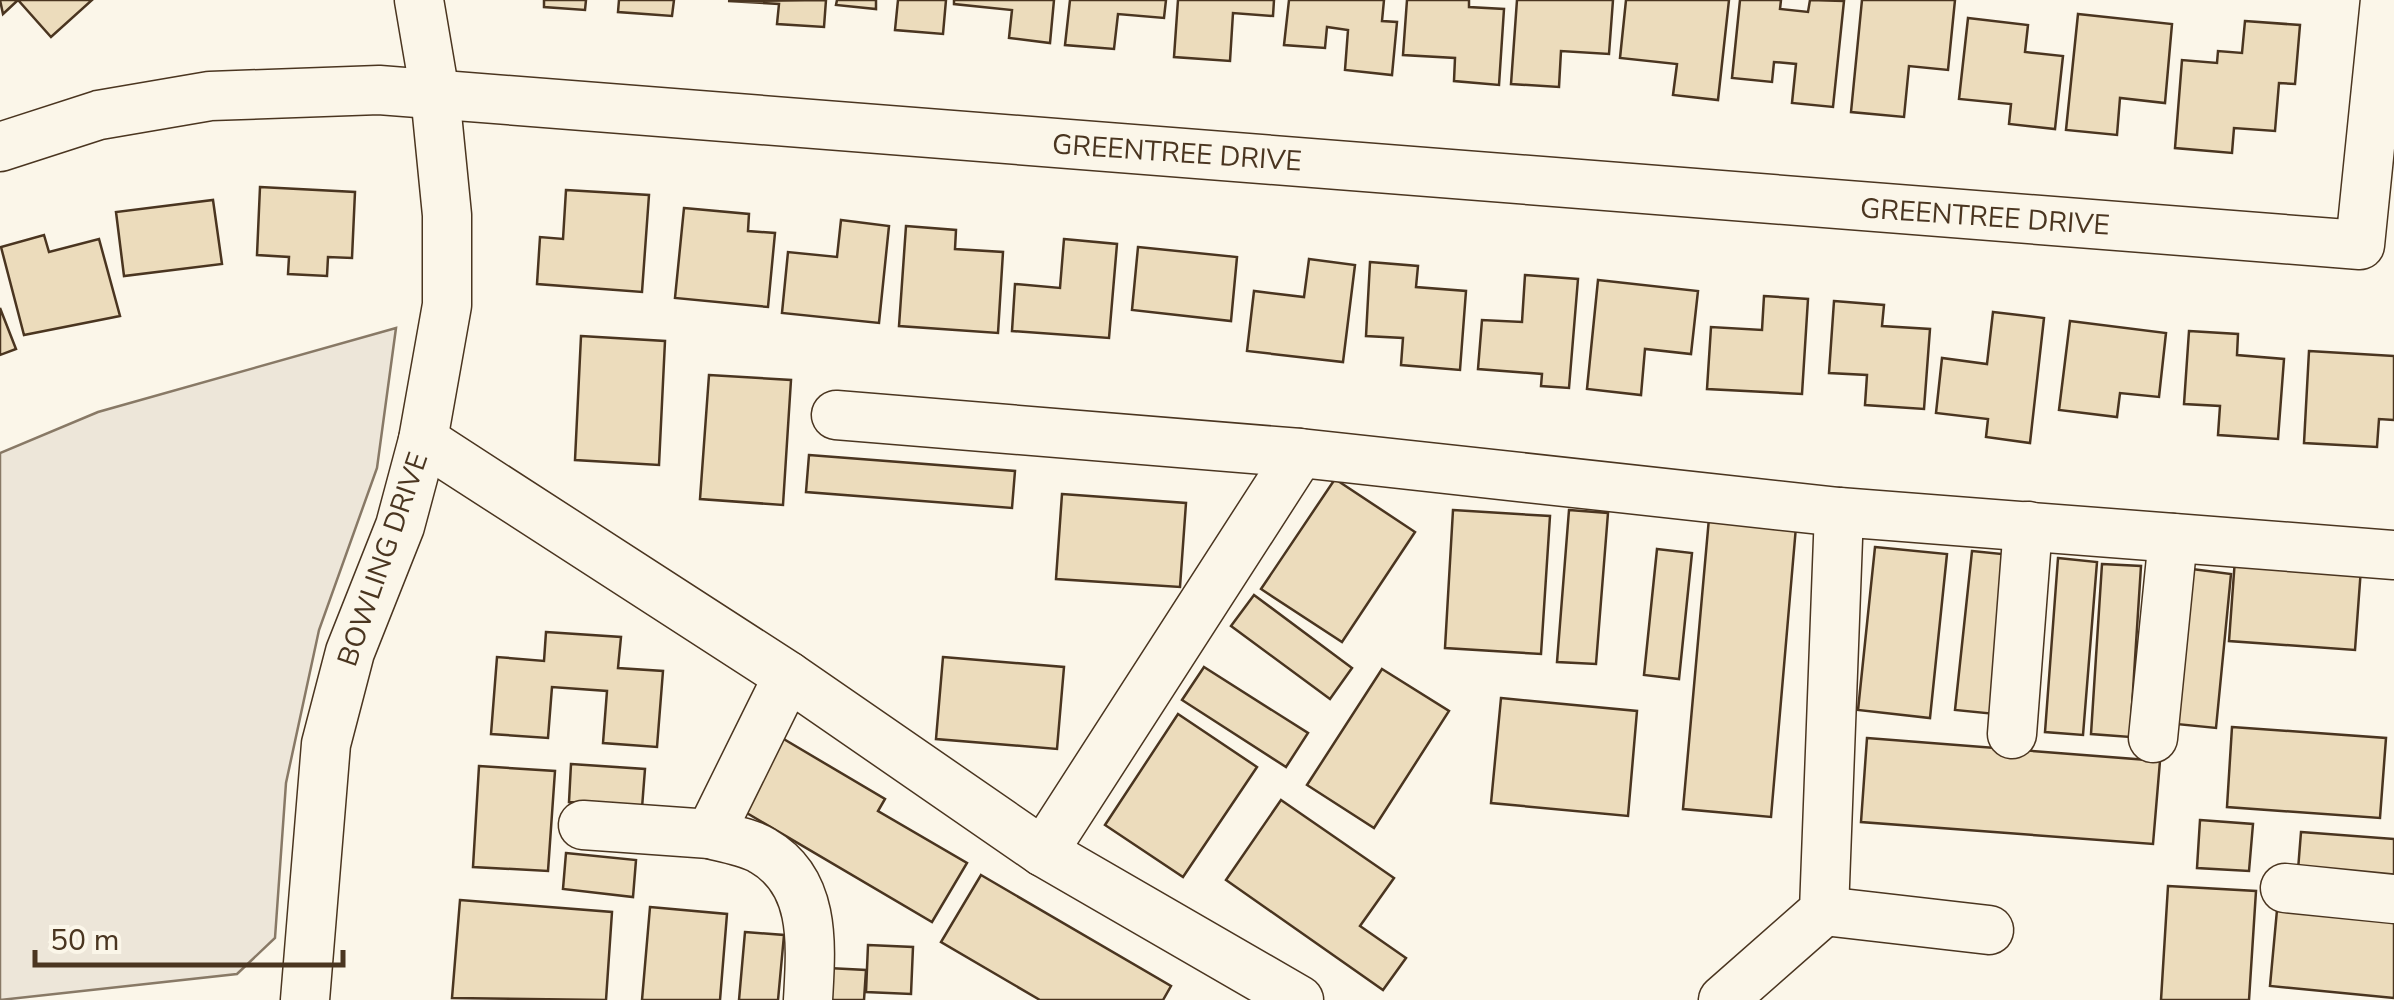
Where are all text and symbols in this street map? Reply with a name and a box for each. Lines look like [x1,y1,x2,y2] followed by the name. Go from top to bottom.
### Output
[1051,125,1303,181] street label: GREENTREE DRIVE
[1859,189,2111,245] street label: GREENTREE DRIVE
[329,447,437,671] street label: BOWLING DRIVE
[35,905,342,967] scale bar
[50,920,119,961] text: 50 m

